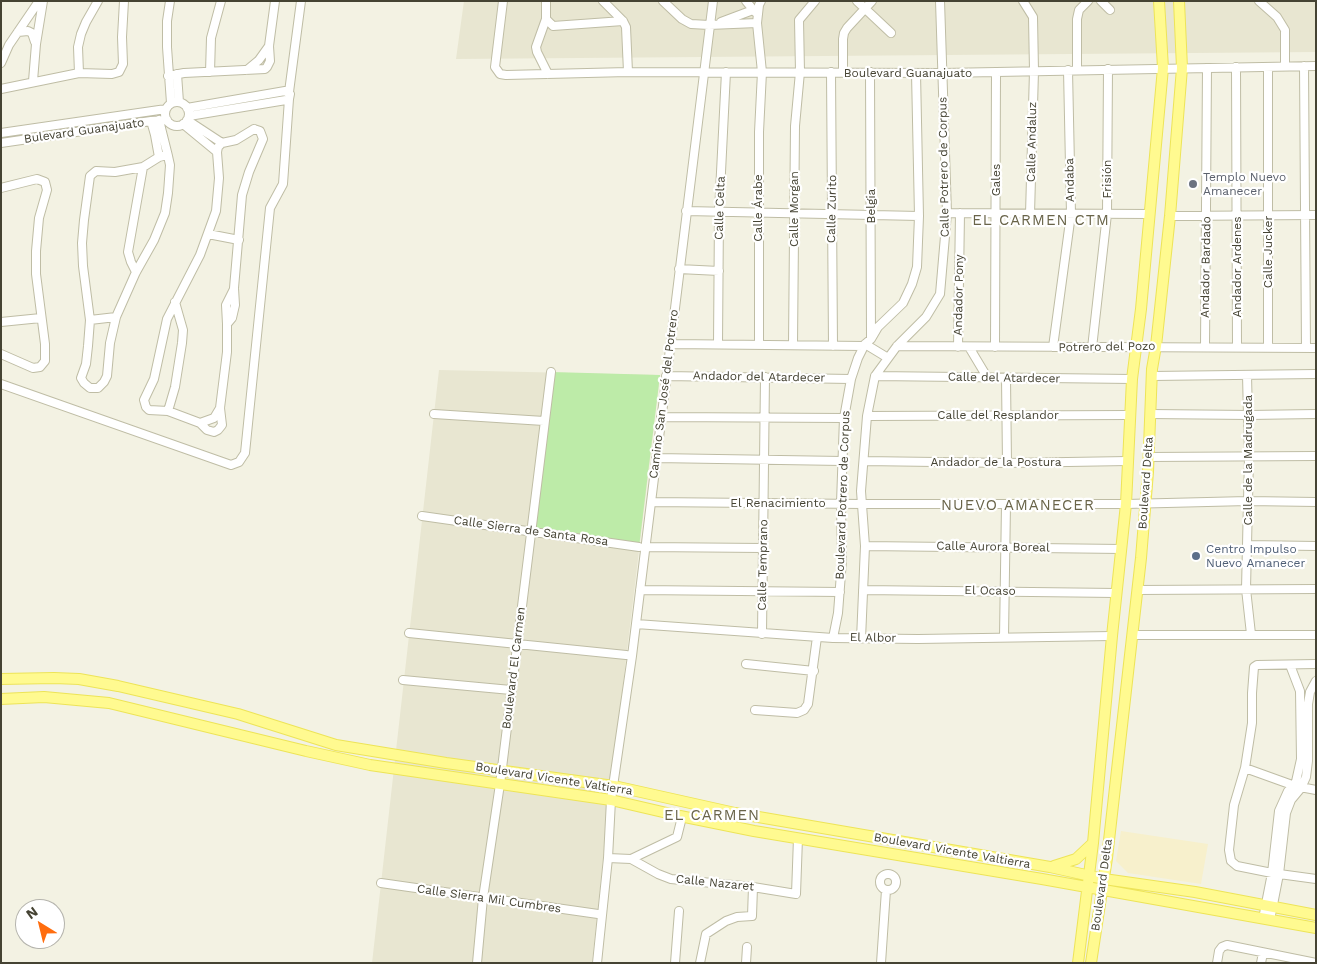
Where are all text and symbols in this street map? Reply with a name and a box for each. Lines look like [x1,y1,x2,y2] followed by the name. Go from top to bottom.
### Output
[844,66,972,80] street label: Boulevard Guanajuato
[936,97,952,237] street label: Calle Potrero de Corpus
[1024,102,1040,182] street label: Calle Andaluz
[23,115,145,147] street label: Bulevard Guanajuato
[1062,158,1078,202] street label: Andaba
[1100,159,1114,199] street label: Frisión
[989,164,1003,196] street label: Gales
[1203,170,1286,198] place label: Templo Nuevo Amanecer
[787,171,801,247] street label: Calle Morgan
[751,174,765,242] street label: Calle Árabe
[824,175,840,243] street label: Calle Zurito
[712,176,728,240] street label: Calle Celta
[1187,178,1199,190] marker: Templo Nuevo Amanecer
[864,189,878,223] street label: Belgia
[971,212,1111,230] district label: EL CARMEN CTM
[1198,216,1214,318] street label: Andador Bardado
[1230,216,1244,318] street label: Andador Ardenes
[1261,216,1275,288] street label: Calle Jucker
[951,254,967,336] street label: Andador Pony
[646,308,682,480] street label: Camino San José del Potrero
[1058,339,1156,355] street label: Potrero del Pozo
[693,369,825,385] street label: Andador del Atardecer
[948,370,1060,386] street label: Calle del Atardecer
[1241,395,1255,525] street label: Calle de la Madrugada
[937,408,1059,422] street label: Calle del Resplandor
[833,410,853,580] street label: Boulevard Potrero de Corpus
[1136,436,1156,530] street label: Boulevard Delta
[930,455,1062,469] street label: Andador de la Postura
[730,496,826,510] street label: El Renacimiento
[939,497,1097,515] district label: NUEVO AMANECER
[453,513,609,549] street label: Calle Sierra de Santa Rosa
[755,519,771,611] street label: Calle Temprano
[936,539,1050,555] street label: Calle Aurora Boreal
[1206,542,1305,570] place label: Centro Impulso Nuevo Amanecer
[1190,550,1202,562] marker: Centro Impulso Nuevo Amanecer
[964,583,1016,599] street label: El Ocaso
[499,606,529,730] street label: Boulevard El Carmen
[850,630,896,646] street label: El Albor
[474,759,634,799] street label: Boulevard Vicente Valtierra
[663,807,761,825] district label: EL CARMEN
[873,830,1031,872] street label: Boulevard Vicente Valtierra
[1088,838,1116,932] street label: Boulevard Delta
[675,872,755,894] street label: Calle Nazaret
[416,882,562,916] street label: Calle Sierra Mil Cumbres
[15,899,65,949] north arrow
[23,903,41,922] text: N

